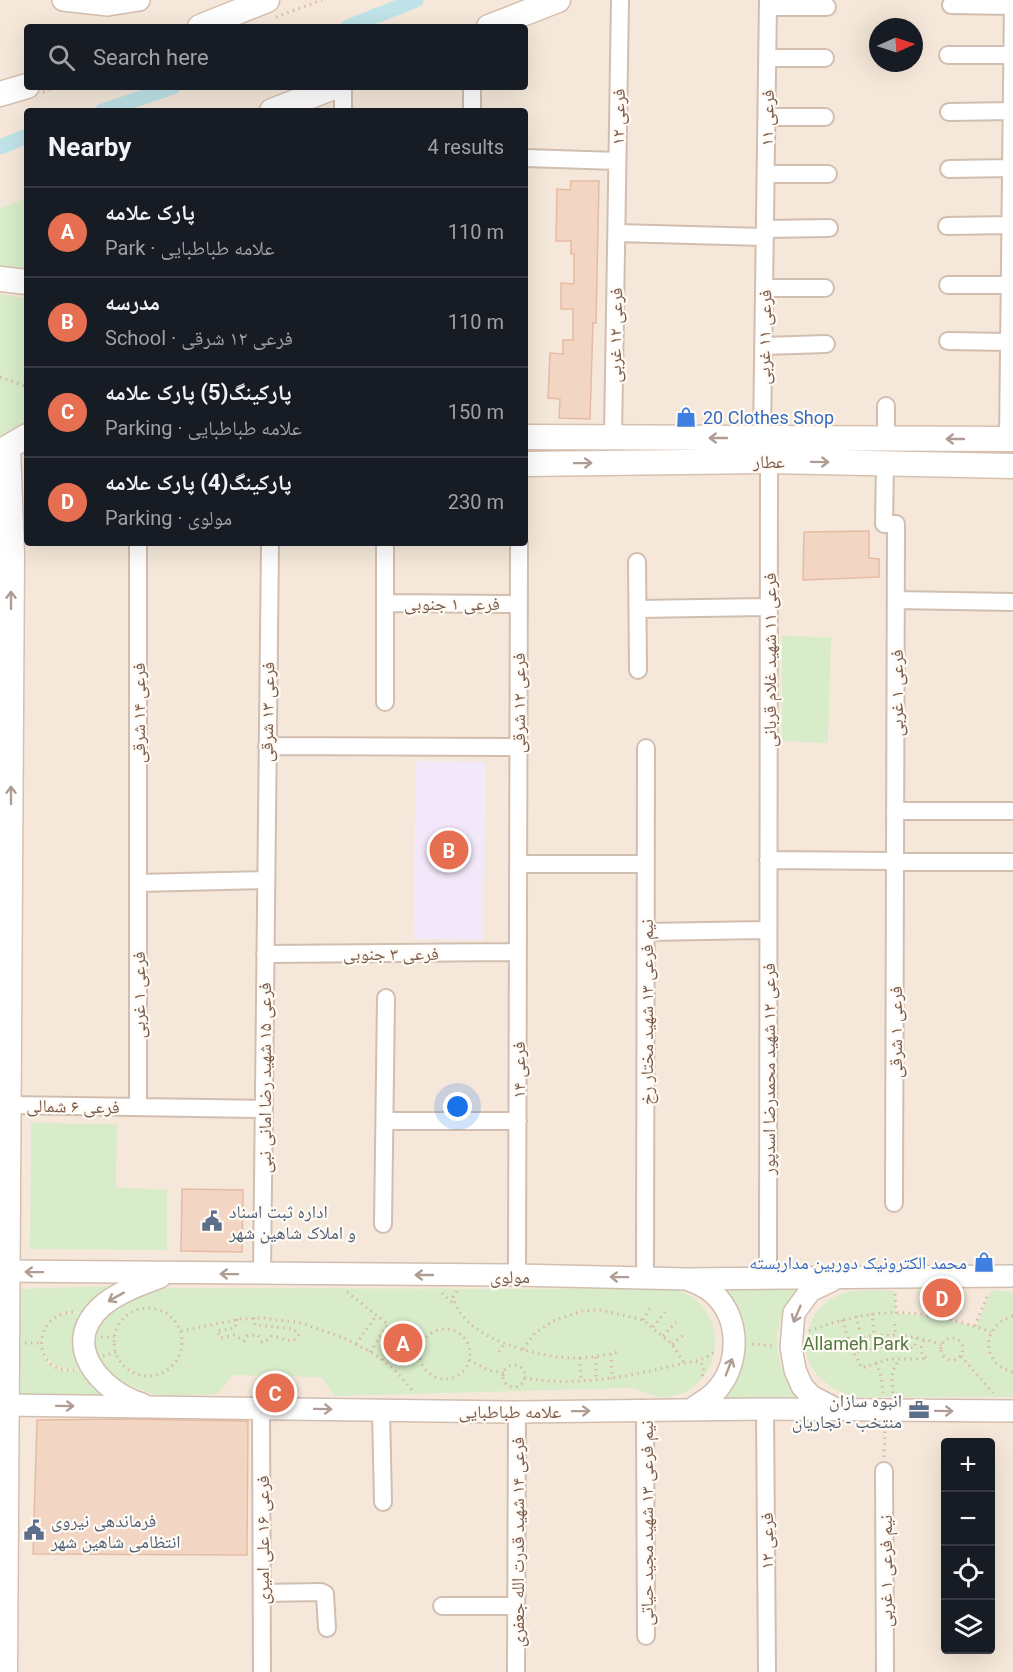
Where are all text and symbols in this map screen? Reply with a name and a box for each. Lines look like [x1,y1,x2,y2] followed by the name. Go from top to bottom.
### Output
[869,18,923,72] north arrow
[24,24,528,90] search box
[45,41,78,74] icon: search
[93,45,209,70] text: Search here
[607,88,630,146] street label: فرعی ۱۲
[756,89,779,147] street label: فرعی ۱۱
[48,132,131,162] text: Nearby
[428,135,504,159] text: 4 results
[105,200,195,225] text: پارک علامه
[61,220,74,244] text: A
[448,220,504,244] text: 110 m
[105,236,275,260] text: Park · علامه طباطبایی
[604,287,627,383] street label: فرعی ۱۲ غربی
[753,289,776,385] street label: فرعی ۱۱ غربی
[105,290,160,315] text: مدرسه
[61,310,74,334] text: B
[448,310,504,334] text: 110 m
[105,326,293,350] text: School · فرعی ۱۲ شرقی
[105,380,292,405] text: پارکینگ(5) پارک علامه
[61,400,74,424] text: C
[448,400,504,424] text: 150 m
[674,405,698,429] shop icon: 20 Clothes Shop
[703,407,834,428] place label: 20 Clothes Shop
[105,416,302,440] text: Parking · علامه طباطبایی
[708,432,728,443] one-way arrow
[945,433,965,445] one-way arrow
[752,451,785,472] street label: عطار
[810,456,830,468] one-way arrow
[573,457,593,469] one-way arrow
[105,470,292,495] text: پارکینگ(4) پارک علامه
[61,490,74,514] text: D
[448,490,504,514] text: 230 m
[105,506,232,530] text: Parking · مولوی
[759,573,782,747] street label: فرعی ۱۱ شهید غلام قربانی
[6,590,17,610] one-way arrow
[404,593,500,615] street label: فرعی ۱ جنوبی
[886,649,908,737] street label: فرعی ۱ غربی
[508,653,530,753] street label: فرعی ۱۲ شرقی
[256,662,279,762] street label: فرعی ۱۳ شرقی
[128,663,150,763] street label: فرعی ۱۴ شرقی
[5,785,17,805] one-way arrow
[430,828,468,872] pin: B
[636,919,659,1105] street label: نیم فرعی ۱۳ شهید مختار رخ
[343,943,439,965] street label: فرعی ۳ جنوبی
[128,951,150,1039] street label: فرعی ۱ غربی
[758,963,780,1176] street label: فرعی ۱۲ شهید محمدرضا اسدپور
[254,982,276,1174] street label: فرعی ۱۵ شهید رضا امانی نبی
[885,986,907,1078] street label: فرعی ۱ شرقی
[508,1042,530,1098] street label: فرعی ۱۴
[443,1092,472,1121] your location
[26,1095,120,1118] street label: فرعی ۶ شمالی
[228,1201,356,1244] place label: اداره ثبت اسناد و املاک شاهین شهر
[200,1209,224,1233] public building icon: اداره ثبت اسناد و املاک شاهین شهر
[972,1250,996,1274] shop icon: محمد الکترونیک دوربین مداربسته
[749,1252,967,1274] place label: محمد الکترونیک دوربین مداربسته
[24,1266,44,1277] one-way arrow
[490,1266,530,1288] street label: مولوی
[219,1268,239,1280] one-way arrow
[414,1269,434,1281] one-way arrow
[609,1271,629,1283] one-way arrow
[922,1276,962,1320] pin: D
[107,1292,125,1303] one-way arrow
[791,1304,802,1322] one-way arrow
[384,1320,422,1366] pin: A
[803,1333,910,1354] park label: Allameh Park
[724,1359,735,1377] one-way arrow
[256,1370,294,1416] pin: C
[792,1390,902,1433] place label: انبوه سازان منتخب - نجاریان
[907,1398,931,1422] office icon: انبوه سازان منتخب - نجاریان
[55,1400,75,1411] one-way arrow
[459,1401,561,1423] street label: علامه طباطبایی
[313,1403,333,1415] one-way arrow
[571,1405,591,1417] one-way arrow
[934,1405,954,1417] one-way arrow
[636,1420,659,1626] street label: نیم فرعی ۱۳ شهید مجید حیاتی
[507,1437,529,1647] street label: فرعی ۱۴ شهید قدرت الله جعفری
[941,1438,995,1654] map controls
[941,1438,995,1492] button: +
[252,1475,274,1605] street label: فرعی ۱۶ علی امیری
[941,1492,995,1546] button: −
[50,1510,181,1553] place label: فرماندهی نیروی انتظامی شاهین شهر
[756,1513,778,1569] street label: فرعی ۱۲
[875,1515,898,1627] street label: نیم فرعی ۱ غربی
[22,1518,46,1542] public building icon: فرماندهی نیروی انتظامی شاهین شهر
[941,1546,995,1600] button: locate
[941,1600,995,1654] button: layers

